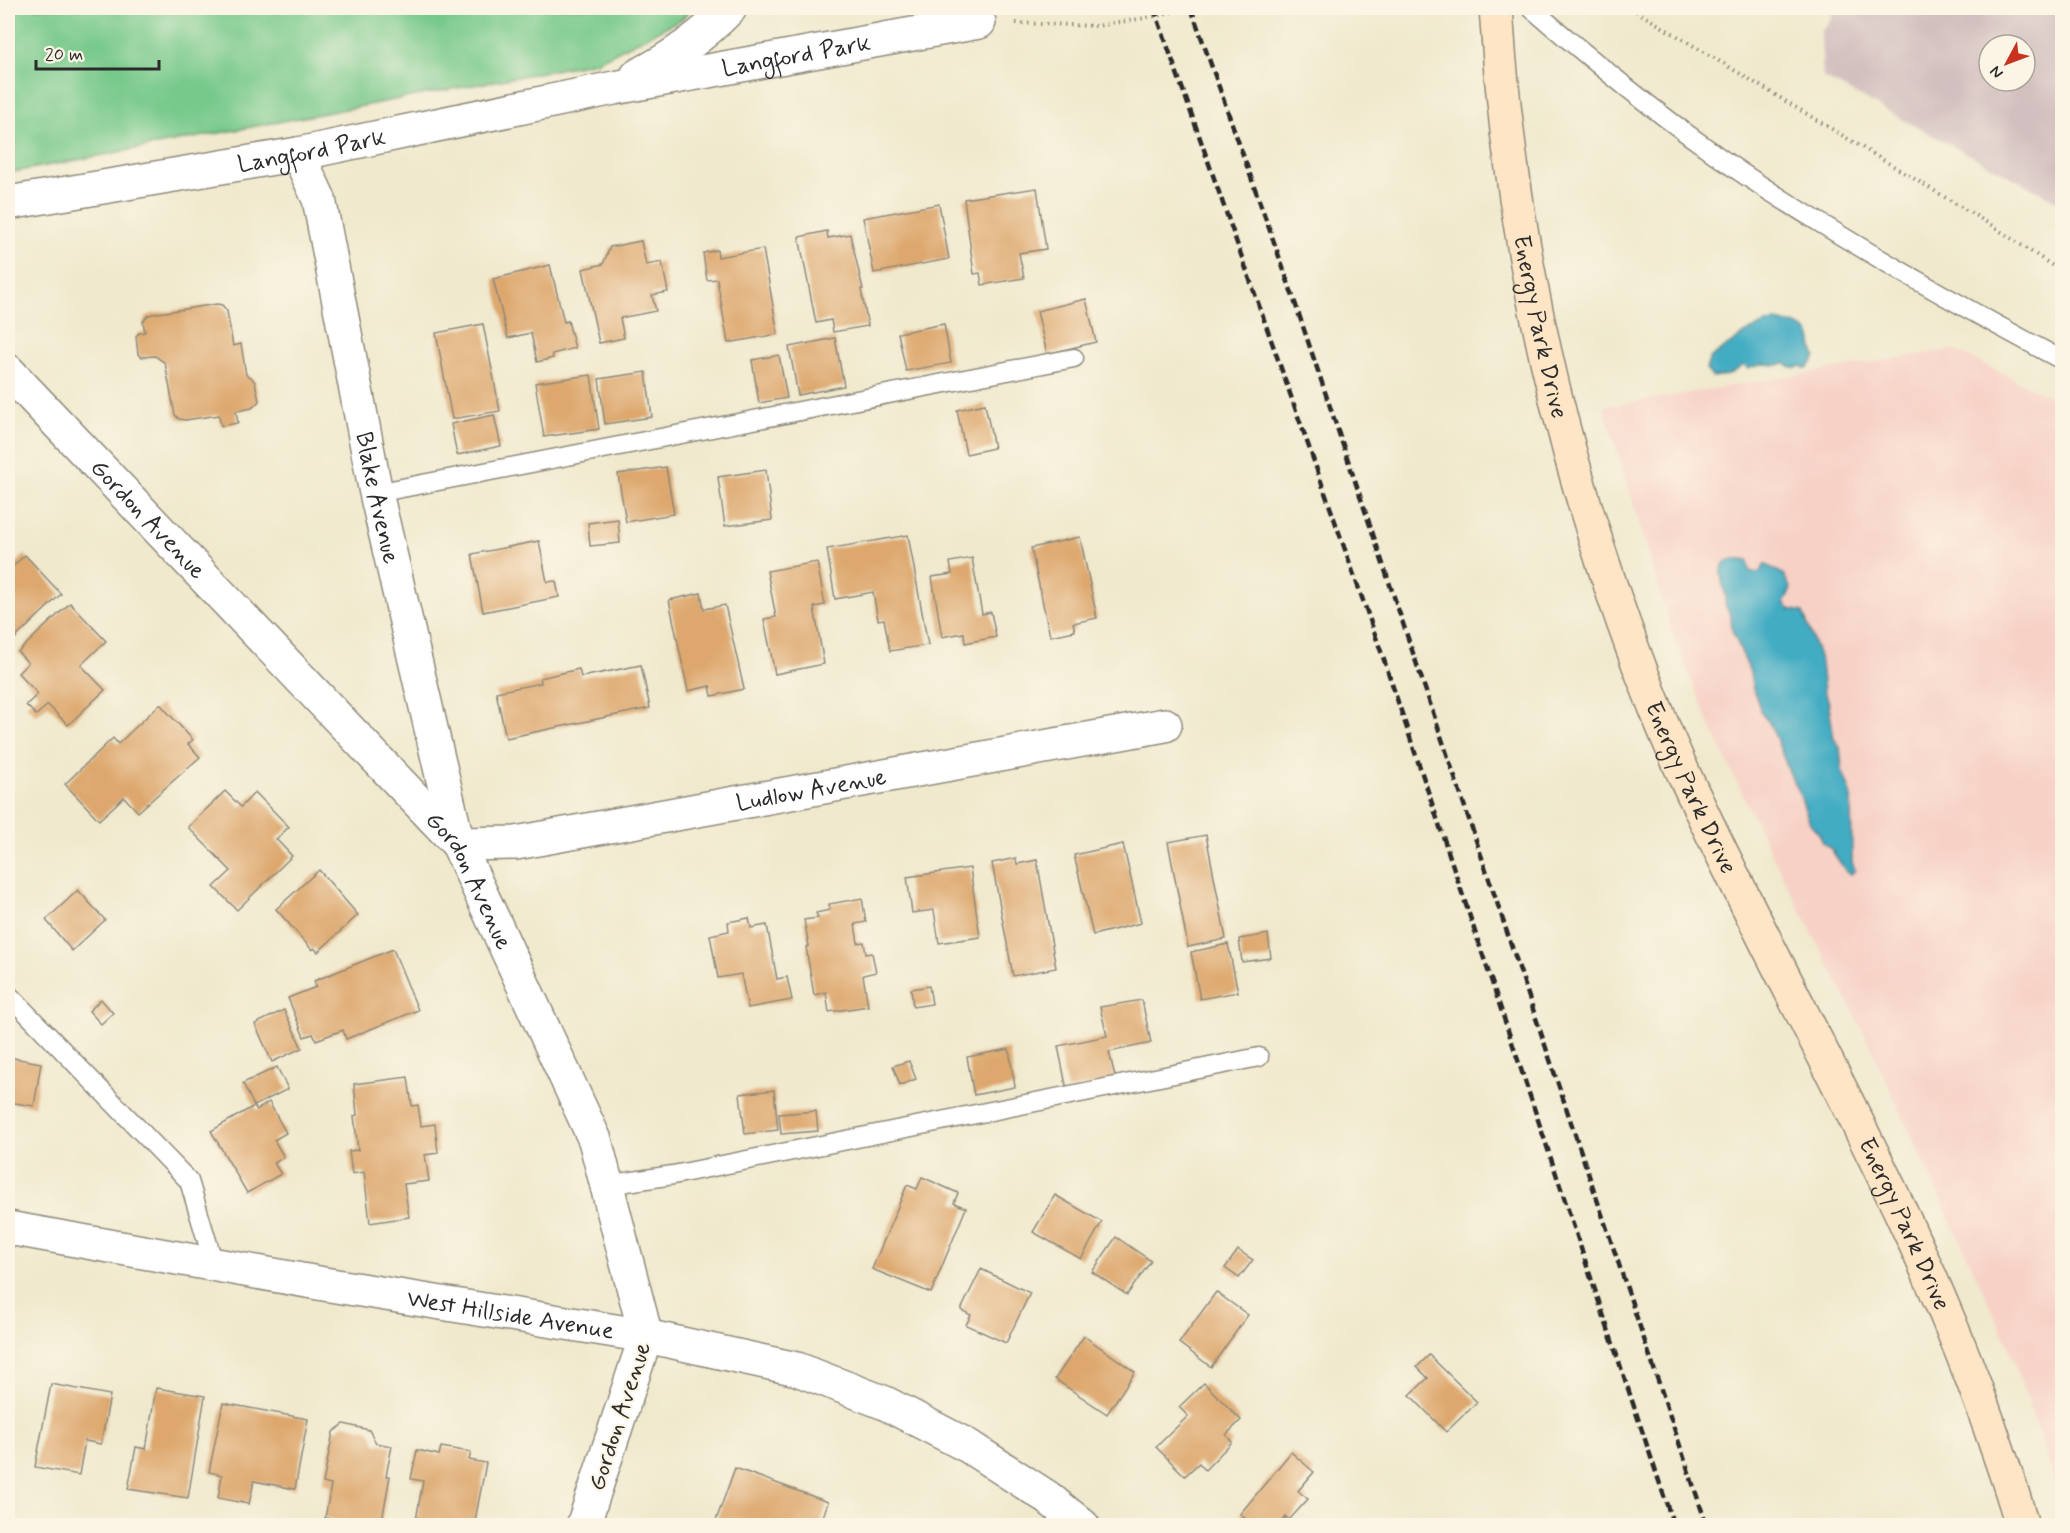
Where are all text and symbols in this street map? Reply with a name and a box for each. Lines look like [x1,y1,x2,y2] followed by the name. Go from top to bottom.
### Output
[720,28,873,85] street label: Langford Park
[36,33,159,71] scale bar
[1977,33,2037,93] north arrow
[45,43,83,67] text: 20 m
[1985,61,2008,83] text: N
[235,122,389,181] street label: Langford Park
[1505,233,1574,422] street label: Energy Park Drive
[347,429,406,567] street label: Blake Avenue
[83,453,212,587] street label: Gordon Avenue
[1637,697,1743,879] street label: Energy Park Drive
[734,762,889,820] street label: Ludlow Avenue
[418,805,519,955] street label: Gordon Avenue
[1850,1133,1957,1315] street label: Energy Park Drive
[405,1284,616,1348] street label: West Hillside Avenue
[582,1338,659,1495] street label: Gordon Avenue

